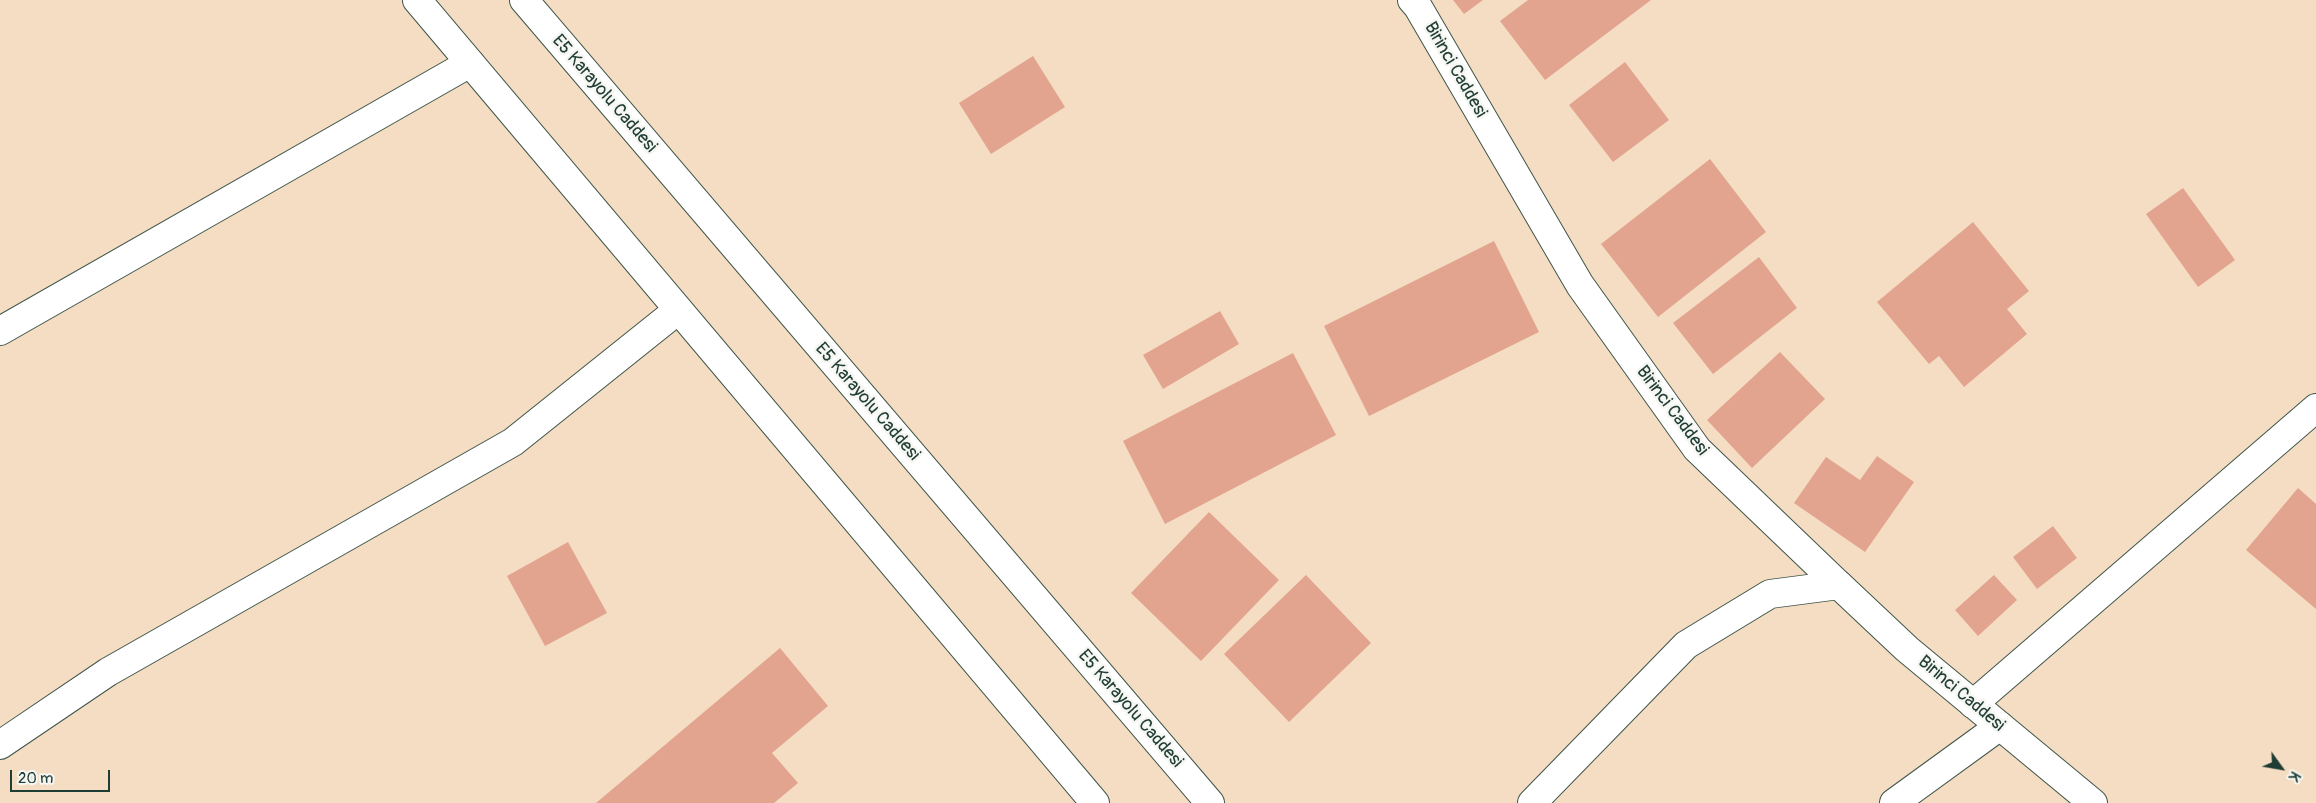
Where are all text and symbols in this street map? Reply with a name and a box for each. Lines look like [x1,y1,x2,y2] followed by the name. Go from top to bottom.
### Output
[1419,18,1491,122] street label: Birinci Caddesi
[547,31,661,157] street label: E5 Karayolu Caddesi
[810,339,924,465] street label: E5 Karayolu Caddesi
[1631,362,1713,460] street label: Birinci Caddesi
[1073,646,1187,772] street label: E5 Karayolu Caddesi
[1913,651,2009,737] street label: Birinci Caddesi
[2256,743,2306,793] north arrow
[12,760,112,792] scale bar
[2285,768,2304,784] text: K
[18,769,53,788] text: 20 m

